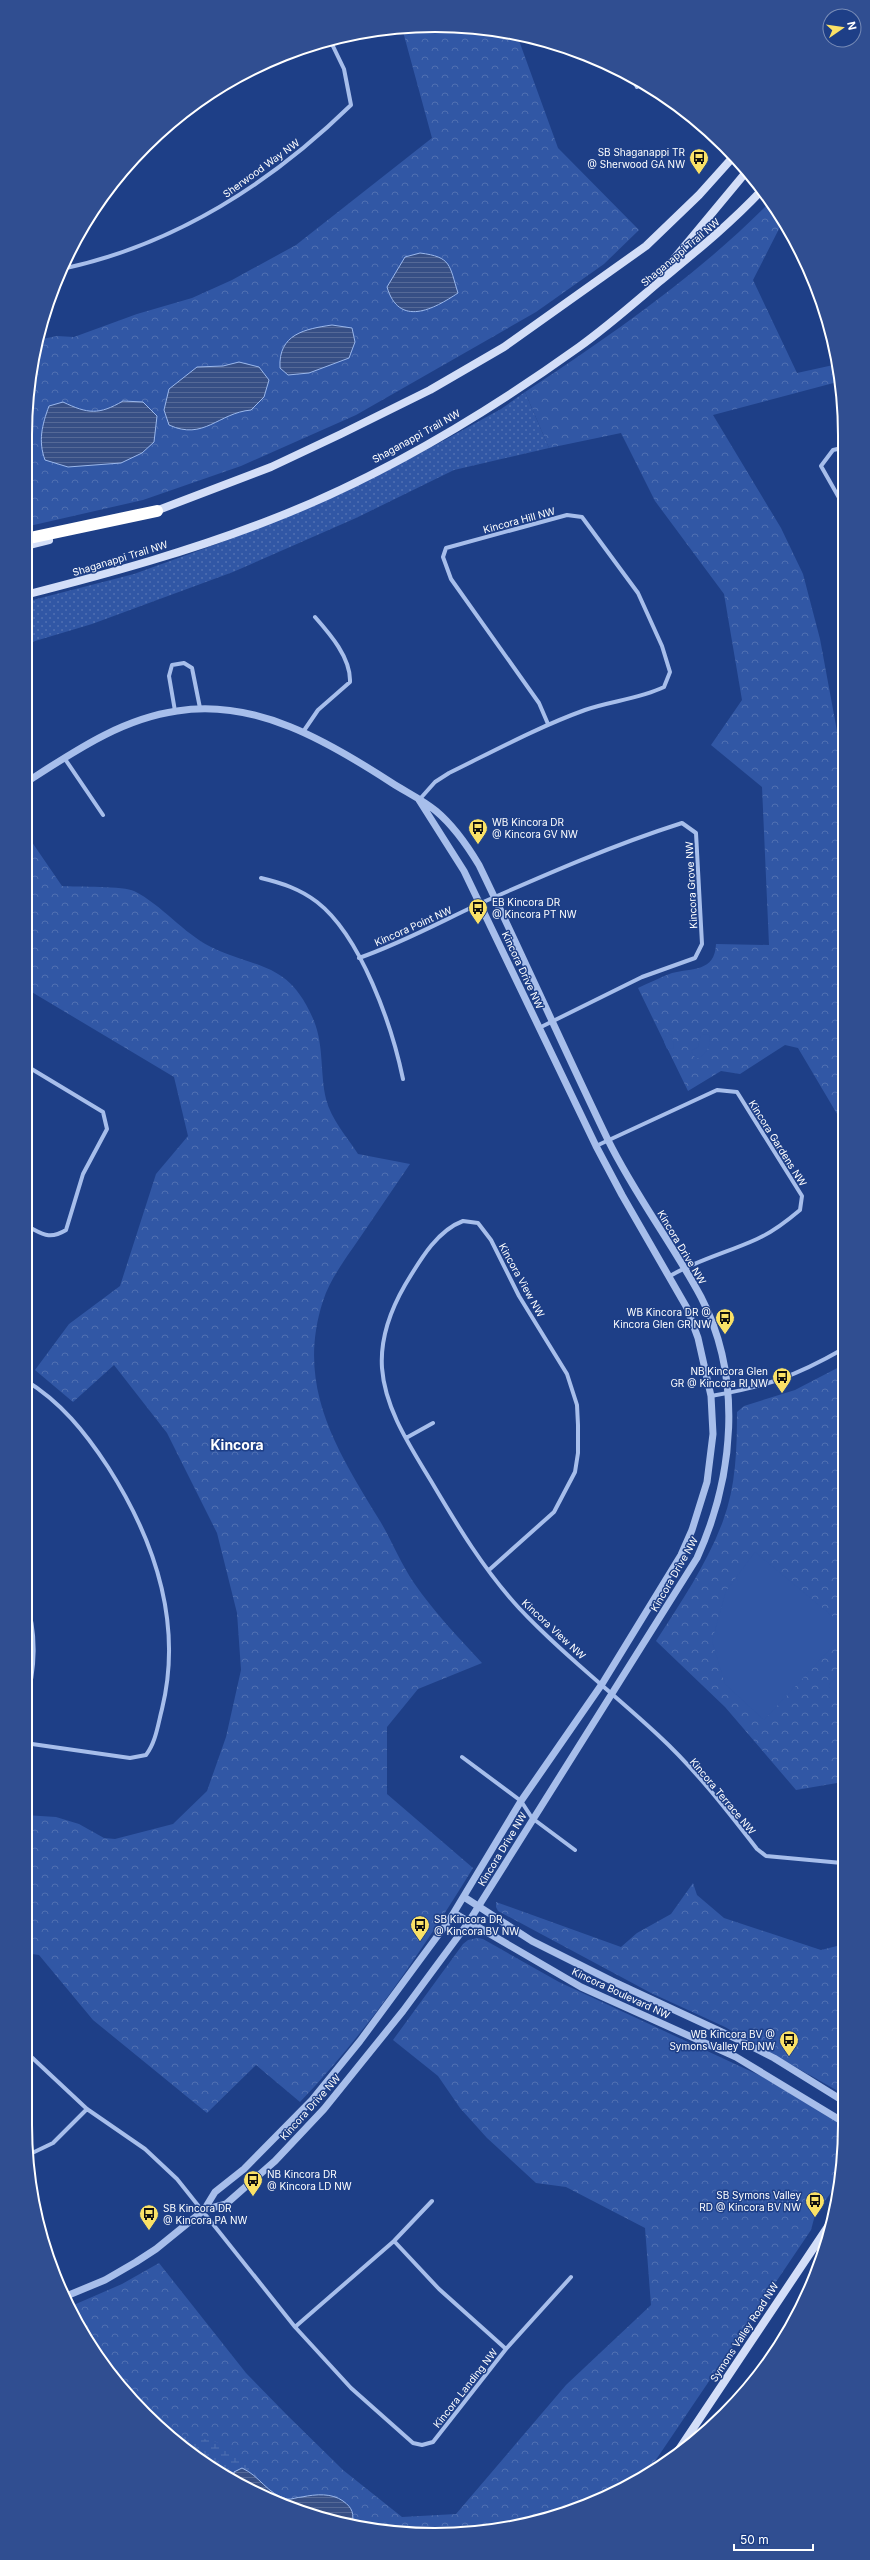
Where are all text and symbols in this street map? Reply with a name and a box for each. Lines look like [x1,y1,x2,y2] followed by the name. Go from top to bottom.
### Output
[822,8,862,48] north arrow
[844,20,860,31] text: N
[220,136,302,200] street label: Sherwood Way NW
[587,146,686,170] place label: SB Shaganappi TR @ Sherwood GA NW
[688,147,710,175] bus stop icon: SB Shaganappi TR @ Sherwood GA NW
[638,215,722,288] street label: Shaganappi Trail NW
[370,407,462,465] street label: Shaganappi Trail NW
[482,505,556,535] street label: Kincora Hill NW
[71,538,169,578] street label: Shaganappi Trail NW
[492,816,578,840] place label: WB Kincora DR @ Kincora GV NW
[467,817,489,845] bus stop icon: WB Kincora DR @ Kincora GV NW
[683,841,699,929] street label: Kincora Grove NW
[492,896,577,920] place label: EB Kincora DR @ Kincora PT NW
[467,897,489,925] bus stop icon: EB Kincora DR @ Kincora PT NW
[373,904,454,948] street label: Kincora Point NW
[500,929,546,1011] street label: Kincora Drive NW
[747,1098,809,1188] street label: Kincora Gardens NW
[655,1208,709,1286] street label: Kincora Drive NW
[497,1241,547,1319] street label: Kincora View NW
[613,1306,711,1330] place label: WB Kincora DR @ Kincora Glen GR NW
[714,1307,736,1335] bus stop icon: WB Kincora DR @ Kincora Glen GR NW
[670,1365,768,1389] place label: NB Kincora Glen GR @ Kincora RI NW
[771,1366,793,1394] bus stop icon: NB Kincora Glen GR @ Kincora RI NW
[210,1436,264,1453] district label: Kincora
[648,1534,700,1613] street label: Kincora Drive NW
[520,1596,588,1662] street label: Kincora View NW
[688,1756,758,1837] street label: Kincora Terrace NW
[475,1810,529,1888] street label: Kincora Drive NW
[434,1913,519,1937] place label: SB Kincora DR @ Kincora BV NW
[409,1914,431,1942] bus stop icon: SB Kincora DR @ Kincora BV NW
[570,1965,672,2021] street label: Kincora Boulevard NW
[669,2028,775,2052] place label: WB Kincora BV @ Symons Valley RD NW
[778,2029,800,2057] bus stop icon: WB Kincora BV @ Symons Valley RD NW
[277,2072,343,2142] street label: Kincora Drive NW
[267,2168,352,2192] place label: NB Kincora DR @ Kincora LD NW
[242,2169,264,2197] bus stop icon: NB Kincora DR @ Kincora LD NW
[699,2189,801,2213] place label: SB Symons Valley RD @ Kincora BV NW
[804,2190,826,2218] bus stop icon: SB Symons Valley RD @ Kincora BV NW
[163,2202,247,2226] place label: SB Kincora DR @ Kincora PA NW
[138,2203,160,2231] bus stop icon: SB Kincora DR @ Kincora PA NW
[707,2280,781,2384] street label: Symons Valley Road NW
[430,2346,500,2430] street label: Kincora Landing NW
[734,2526,813,2552] scale bar
[740,2532,769,2547] text: 50 m

